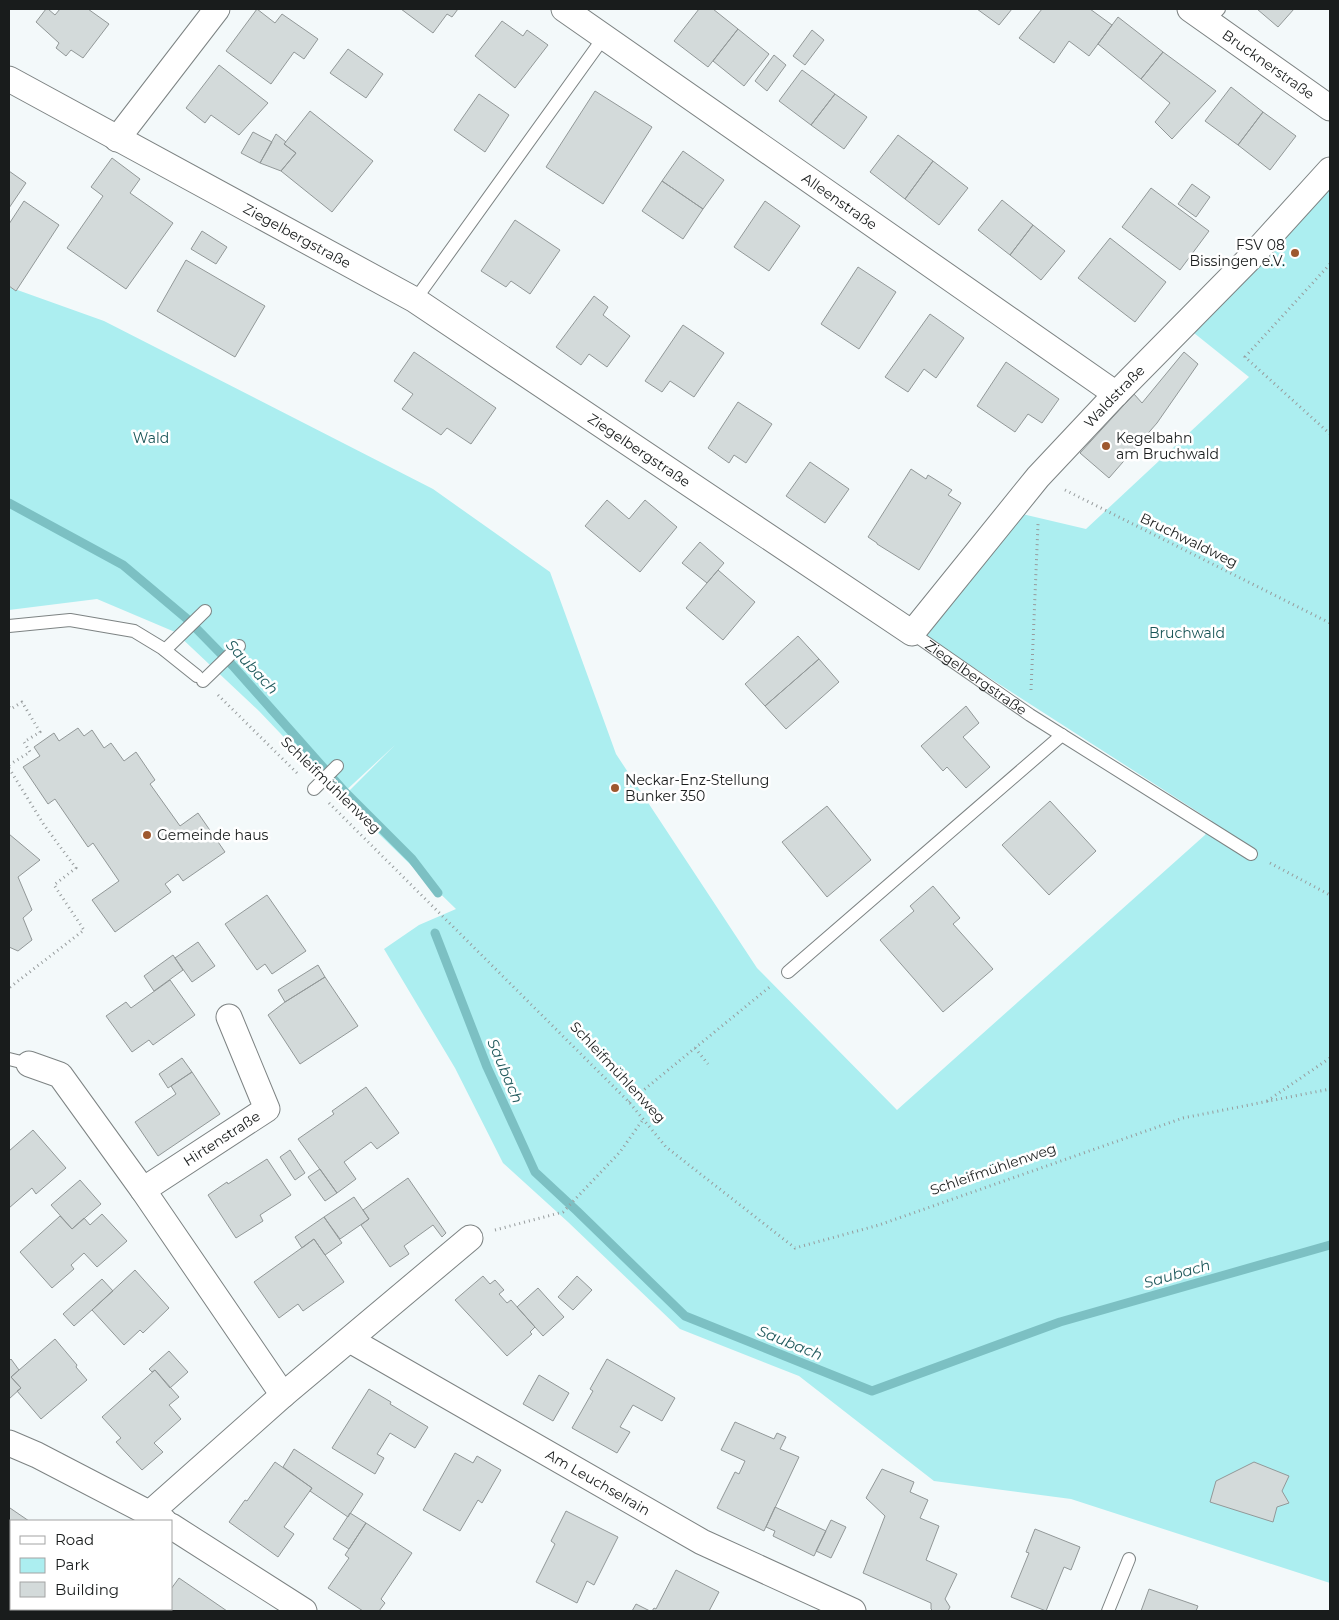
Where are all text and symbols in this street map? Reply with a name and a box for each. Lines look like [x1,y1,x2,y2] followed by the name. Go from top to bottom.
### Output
[1219,26,1318,103] street label: Brucknerstraße
[798,169,881,234] street label: Alleenstraße
[240,199,354,272] street label: Ziegelbergstraße
[1189,236,1285,270] place label: FSV 08 Bissingen e.V.
[1289,247,1301,259] marker: FSV 08 Bissingen e.V.
[1080,361,1148,431] street label: Waldstraße
[584,409,694,491] street label: Ziegelbergstraße
[133,429,169,447] park label: Wald
[1116,429,1219,463] place label: Kegelbahn am Bruchwald
[1100,440,1112,452] marker: Kegelbahn am Bruchwald
[1137,509,1241,571] street label: Bruchwaldweg
[1149,624,1225,642] park label: Bruchwald
[222,635,283,698] water label: Saubach
[922,636,1030,719] street label: Ziegelbergstraße
[277,733,385,837] street label: Schleifmühlenweg
[625,771,769,805] place label: Neckar-Enz-Stellung Bunker 350
[609,782,621,794] marker: Neckar-Enz-Stellung Bunker 350
[157,826,269,844] place label: Gemeinde haus
[141,829,153,841] marker: Gemeinde haus
[566,1018,670,1126] street label: Schleifmühlenweg
[483,1036,528,1106] water label: Saubach
[180,1107,263,1170] street label: Hirtenstraße
[928,1139,1058,1199] street label: Schleifmühlenweg
[1141,1255,1212,1292] water label: Saubach
[755,1321,825,1364] water label: Saubach
[543,1445,653,1519] street label: Am Leuchselrain
[10,1520,172,1610] legend
[55,1530,94,1549] text: Road
[55,1555,89,1574] text: Park
[55,1580,119,1599] text: Building

